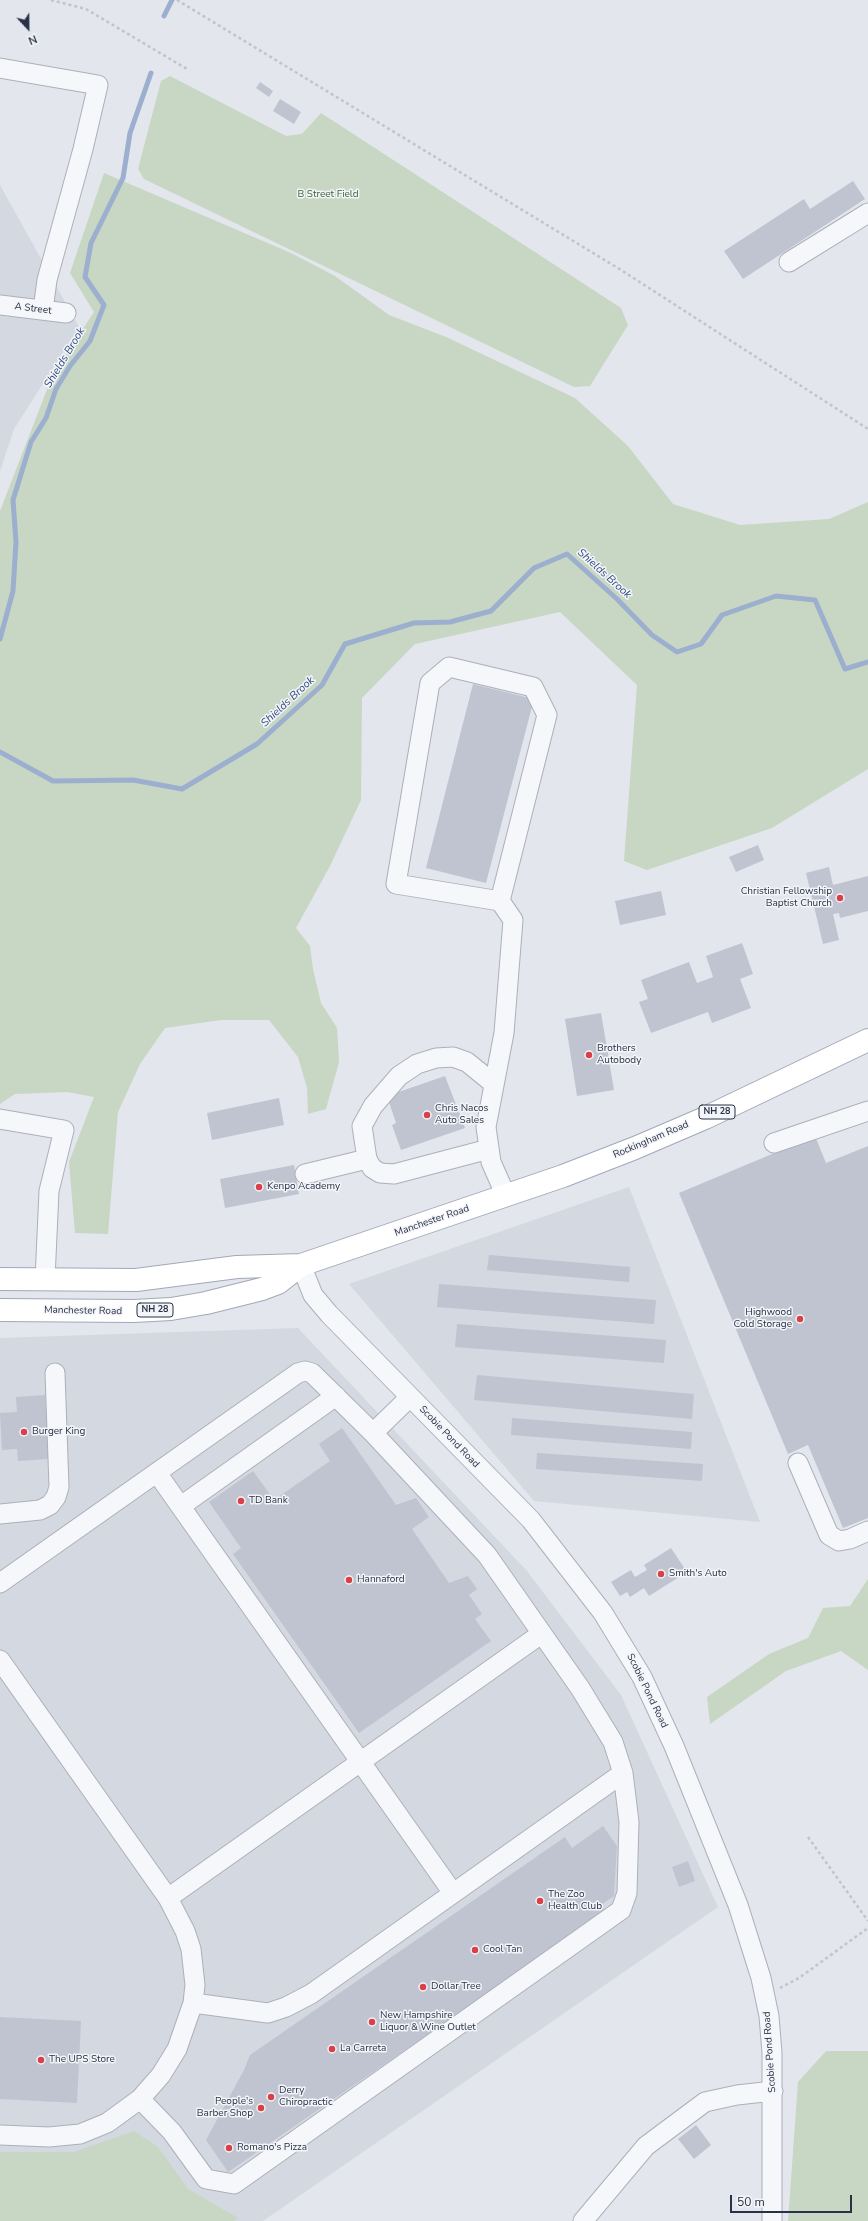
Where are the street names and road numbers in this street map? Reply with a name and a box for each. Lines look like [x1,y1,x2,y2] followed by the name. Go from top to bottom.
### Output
[14,301,52,317] street label: A Street
[699,1105,735,1119] road number: NH 28
[611,1119,691,1161] street label: Rockingham Road
[393,1203,471,1239] street label: Manchester Road
[137,1303,173,1317] road number: NH 28
[44,1304,122,1318] street label: Manchester Road
[416,1404,482,1470] street label: Scobie Pond Road
[624,1652,670,1730] street label: Scobie Pond Road
[761,2011,779,2093] street label: Scobie Pond Road

